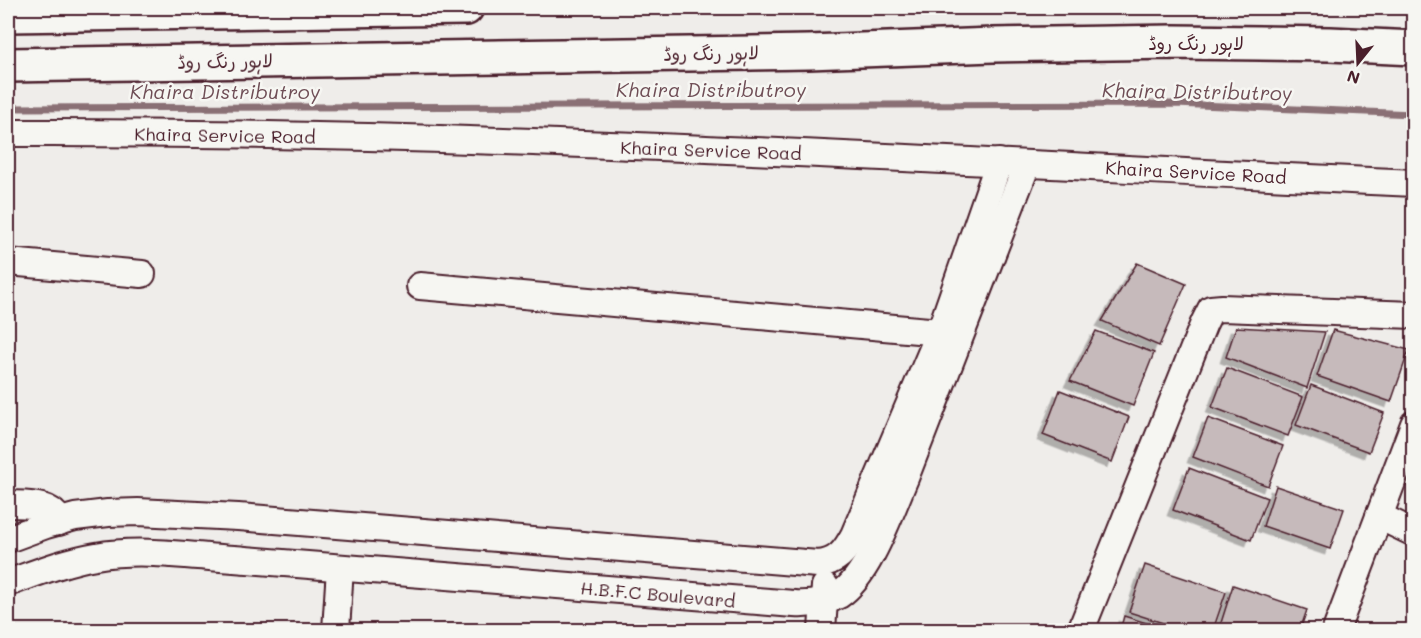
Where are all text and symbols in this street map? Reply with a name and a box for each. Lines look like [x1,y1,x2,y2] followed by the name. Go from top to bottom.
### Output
[1148,31,1244,57] street label: لاہور رنگ روڈ
[1328,33,1388,93] north arrow
[663,40,759,68] street label: لاہور رنگ روڈ
[177,48,273,76] street label: لاہور رنگ روڈ
[1344,66,1362,90] text: N
[616,76,807,102] water label: Khaira Distributroy
[1102,76,1293,106] water label: Khaira Distributroy
[130,78,321,104] water label: Khaira Distributroy
[134,121,316,149] street label: Khaira Service Road
[620,135,802,165] street label: Khaira Service Road
[1105,155,1287,189] street label: Khaira Service Road
[580,575,736,613] street label: H.B.F.C Boulevard

